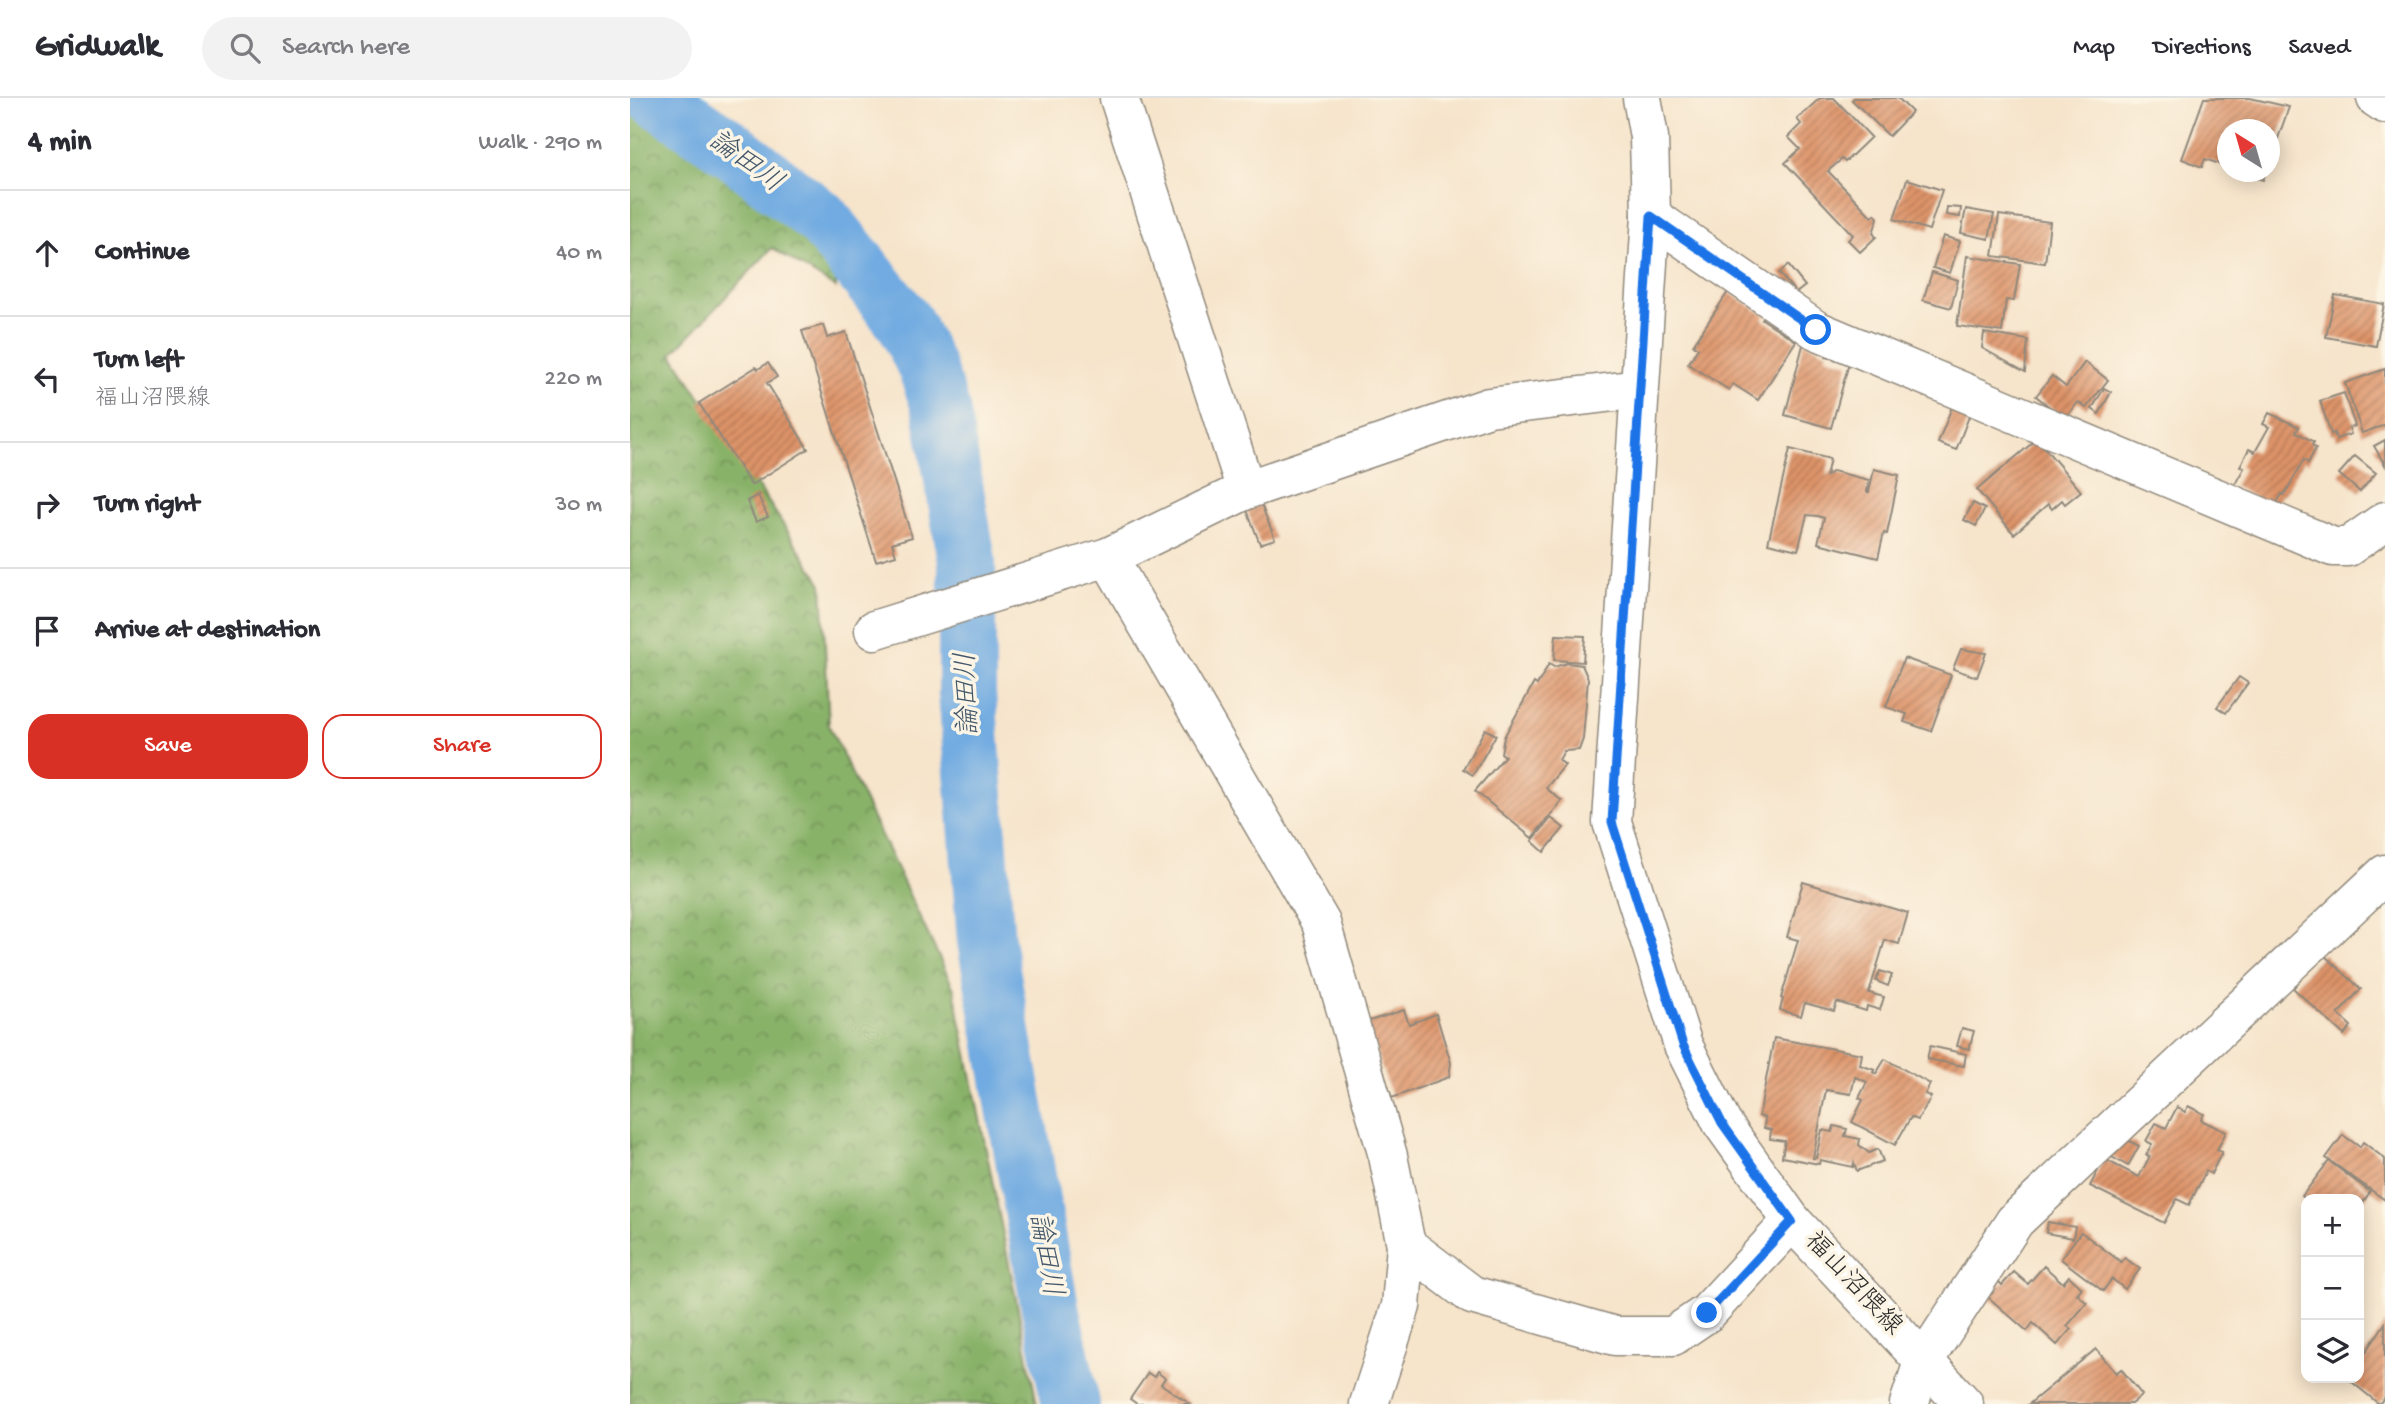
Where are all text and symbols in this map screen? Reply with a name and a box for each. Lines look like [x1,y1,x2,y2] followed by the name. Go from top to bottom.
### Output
[202,17,692,80] search box
[35,29,160,67] text: Gridwalk
[226,29,264,67] icon: search
[282,33,410,64] text: Search here
[2073,34,2115,63] text: Map
[2153,34,2251,63] text: Directions
[2289,34,2350,63] text: Saved
[2217,119,2280,182] north arrow
[701,125,789,201] water label: 論田川
[28,126,91,161] text: 4 min
[479,130,602,157] text: Walk · 290 m
[28,234,66,272] icon: ahead
[95,238,189,269] text: Continue
[556,240,602,267] text: 40 m
[1800,314,1831,345] route start
[95,346,183,377] text: Turn left
[28,360,66,398] icon: left
[545,366,602,393] text: 220 m
[95,386,210,413] text: 福山沼隈線
[28,486,66,524] icon: right
[95,490,199,521] text: Turn right
[555,492,602,519] text: 30 m
[28,612,66,650] icon: arrive
[95,616,320,647] text: Arrive at destination
[951,651,987,737] water label: 論田川
[28,714,308,779] button: Save
[322,714,602,779] button: Share
[2301,1194,2364,1383] map controls
[2301,1194,2364,1257] button: +
[1020,1211,1068,1299] water label: 論田川
[1796,1226,1908,1343] street label: 福山沼隈線
[2301,1257,2364,1320] button: −
[1691,1297,1722,1328] route end
[2301,1320,2364,1383] button: layers

